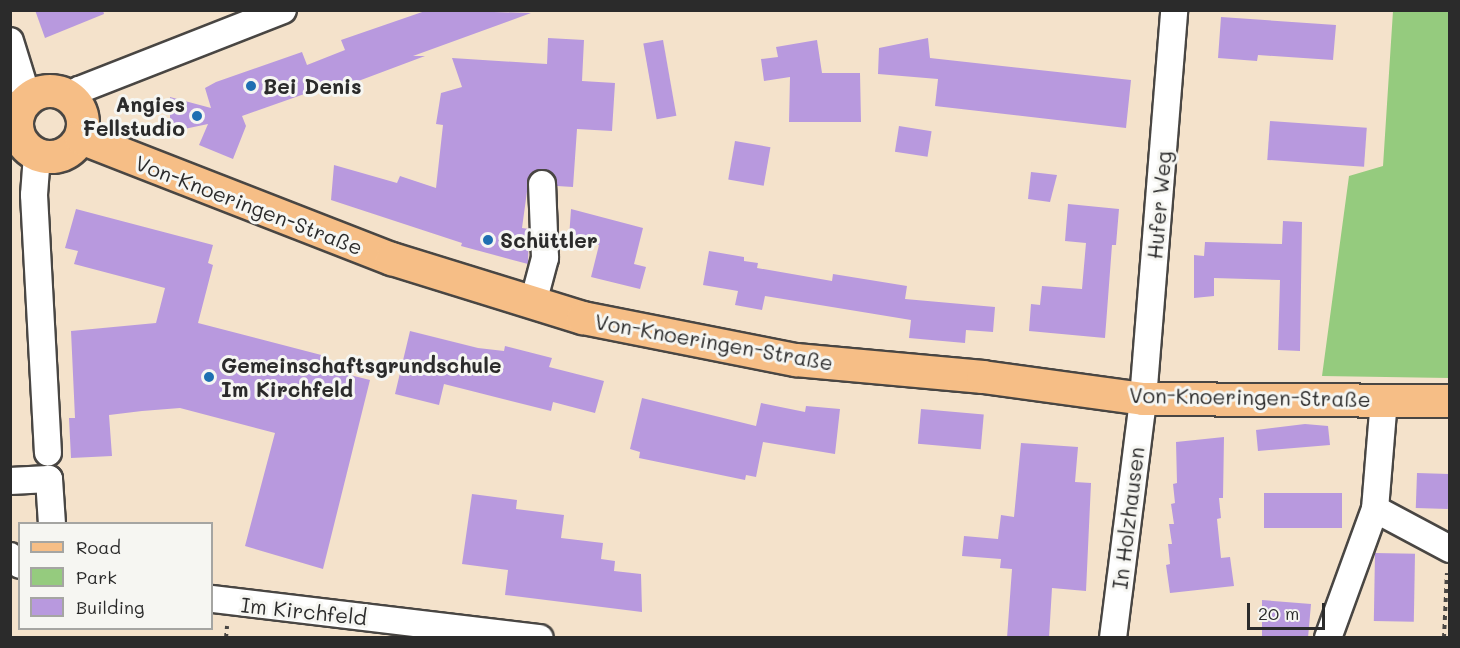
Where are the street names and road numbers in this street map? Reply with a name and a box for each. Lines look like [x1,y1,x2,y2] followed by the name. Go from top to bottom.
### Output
[132,150,366,260] street label: Von-Knoeringen-Straße
[1142,150,1176,260] street label: Hufer Weg
[593,309,835,375] street label: Von-Knoeringen-Straße
[1129,382,1371,412] street label: Von-Knoeringen-Straße
[1107,445,1149,591] street label: In Holzhausen
[240,592,368,630] street label: Im Kirchfeld

